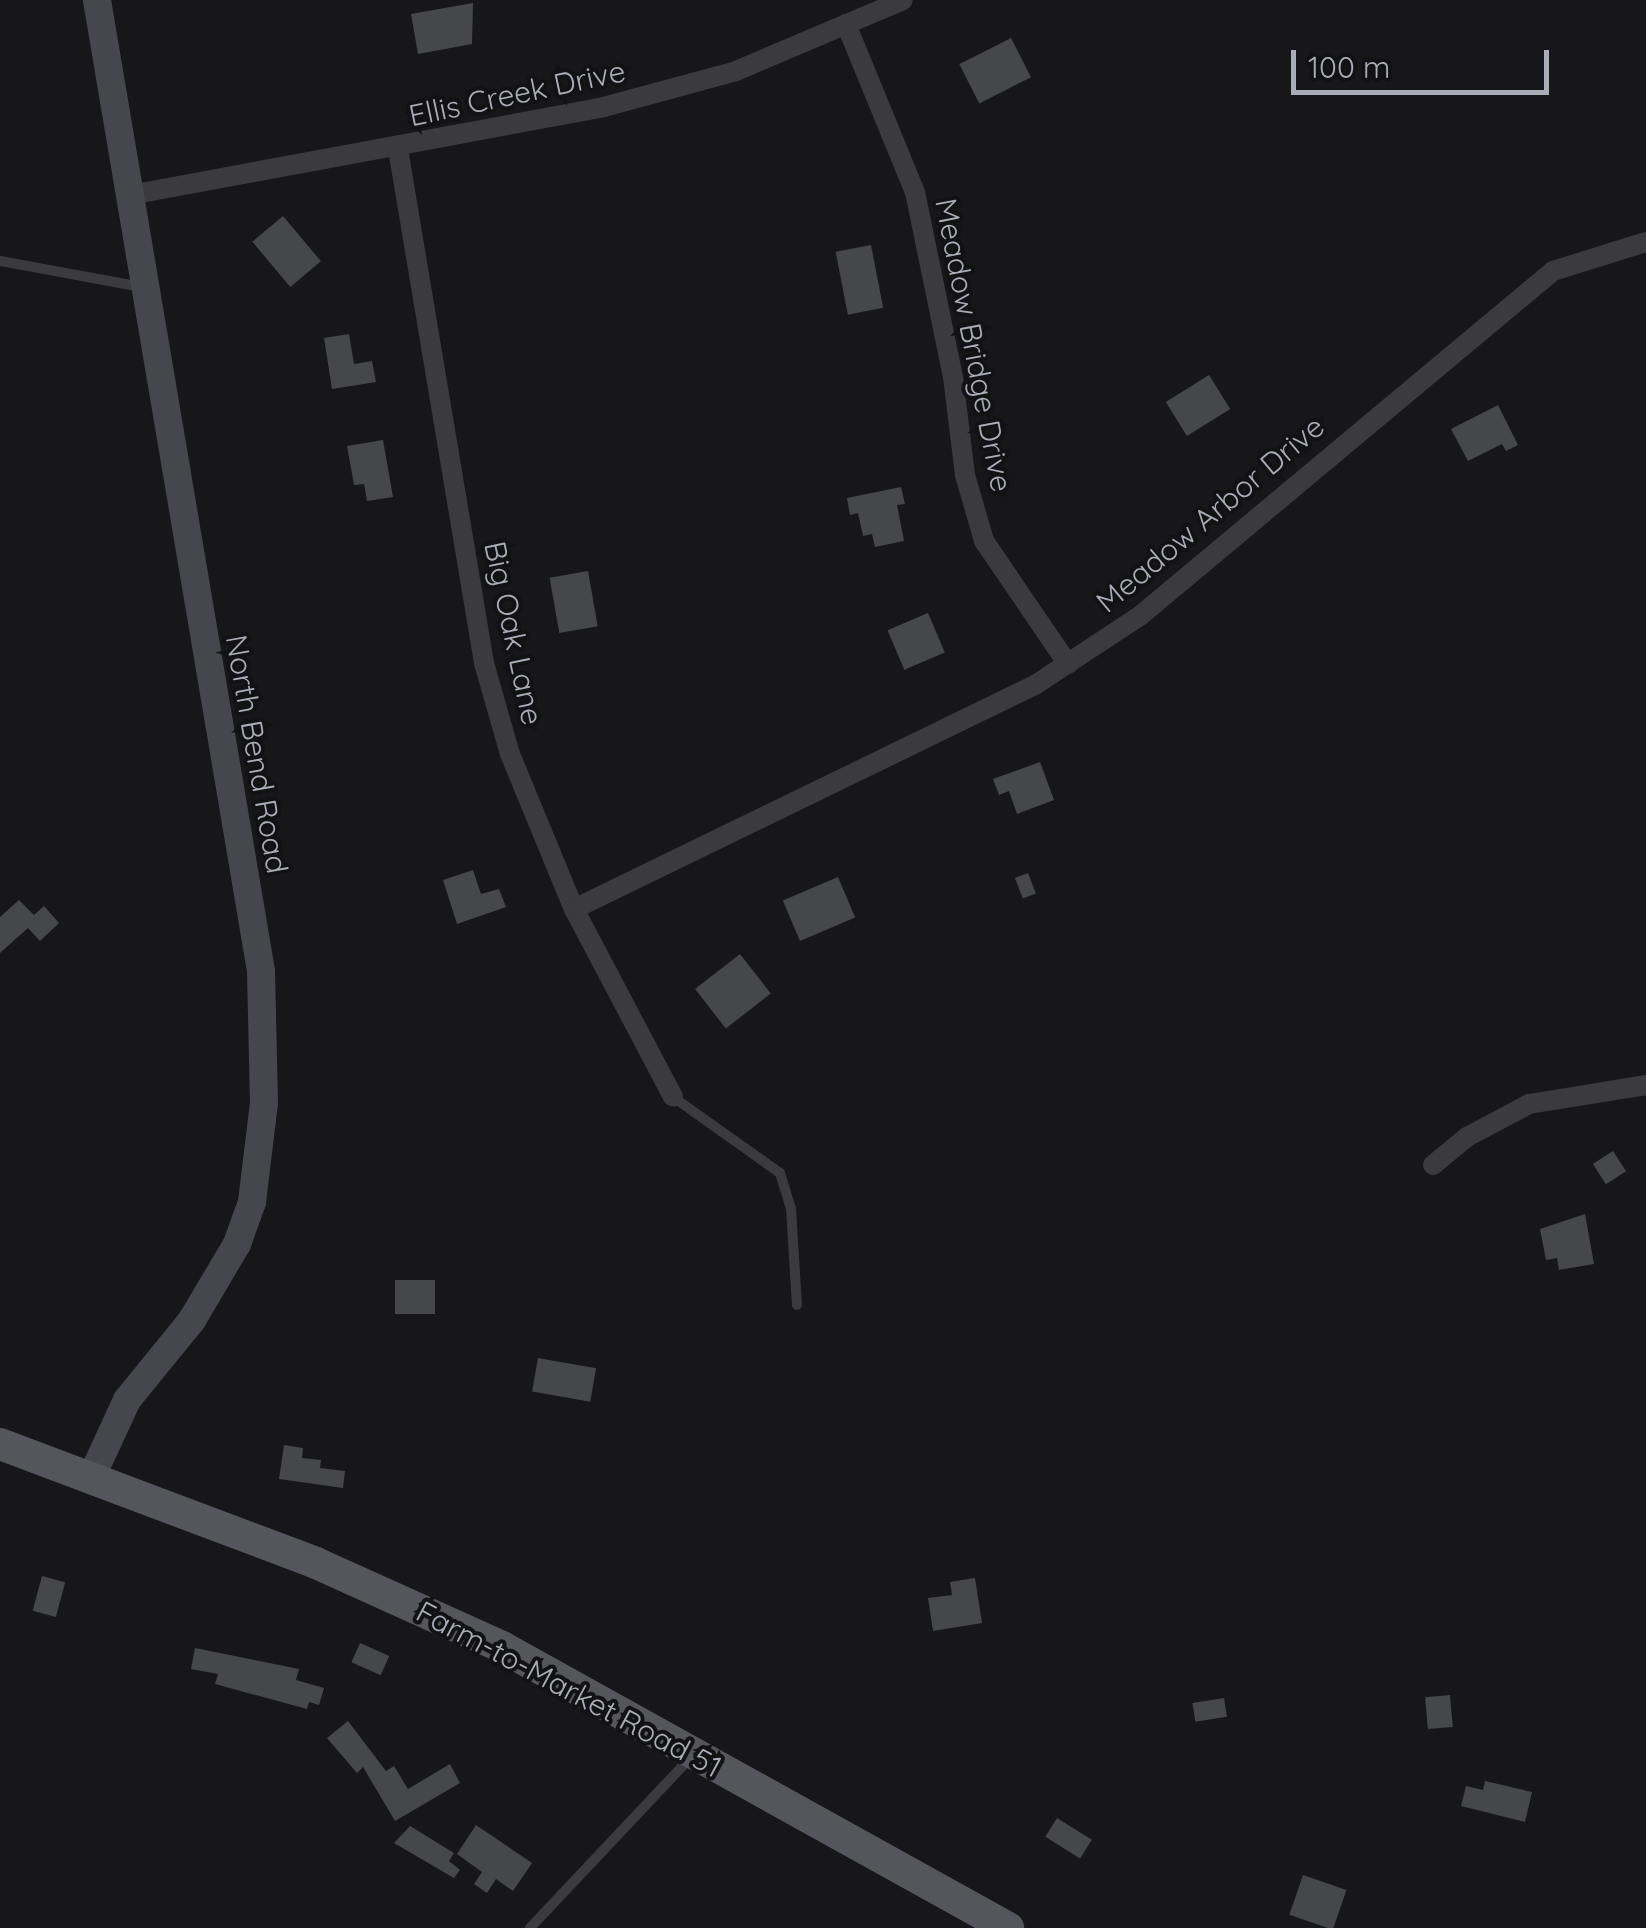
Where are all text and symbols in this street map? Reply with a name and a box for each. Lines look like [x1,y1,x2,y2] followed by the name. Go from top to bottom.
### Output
[1296,30,1554,92] scale bar
[1308,48,1390,86] text: 100 m
[405,52,629,134] street label: Ellis Creek Drive
[928,195,1020,495] street label: Meadow Bridge Drive
[1089,408,1331,620] street label: Meadow Arbor Drive
[477,538,551,728] street label: Big Oak Lane
[218,632,296,876] street label: North Bend Road
[410,1593,728,1785] street label: Farm-to-Market Road 51

